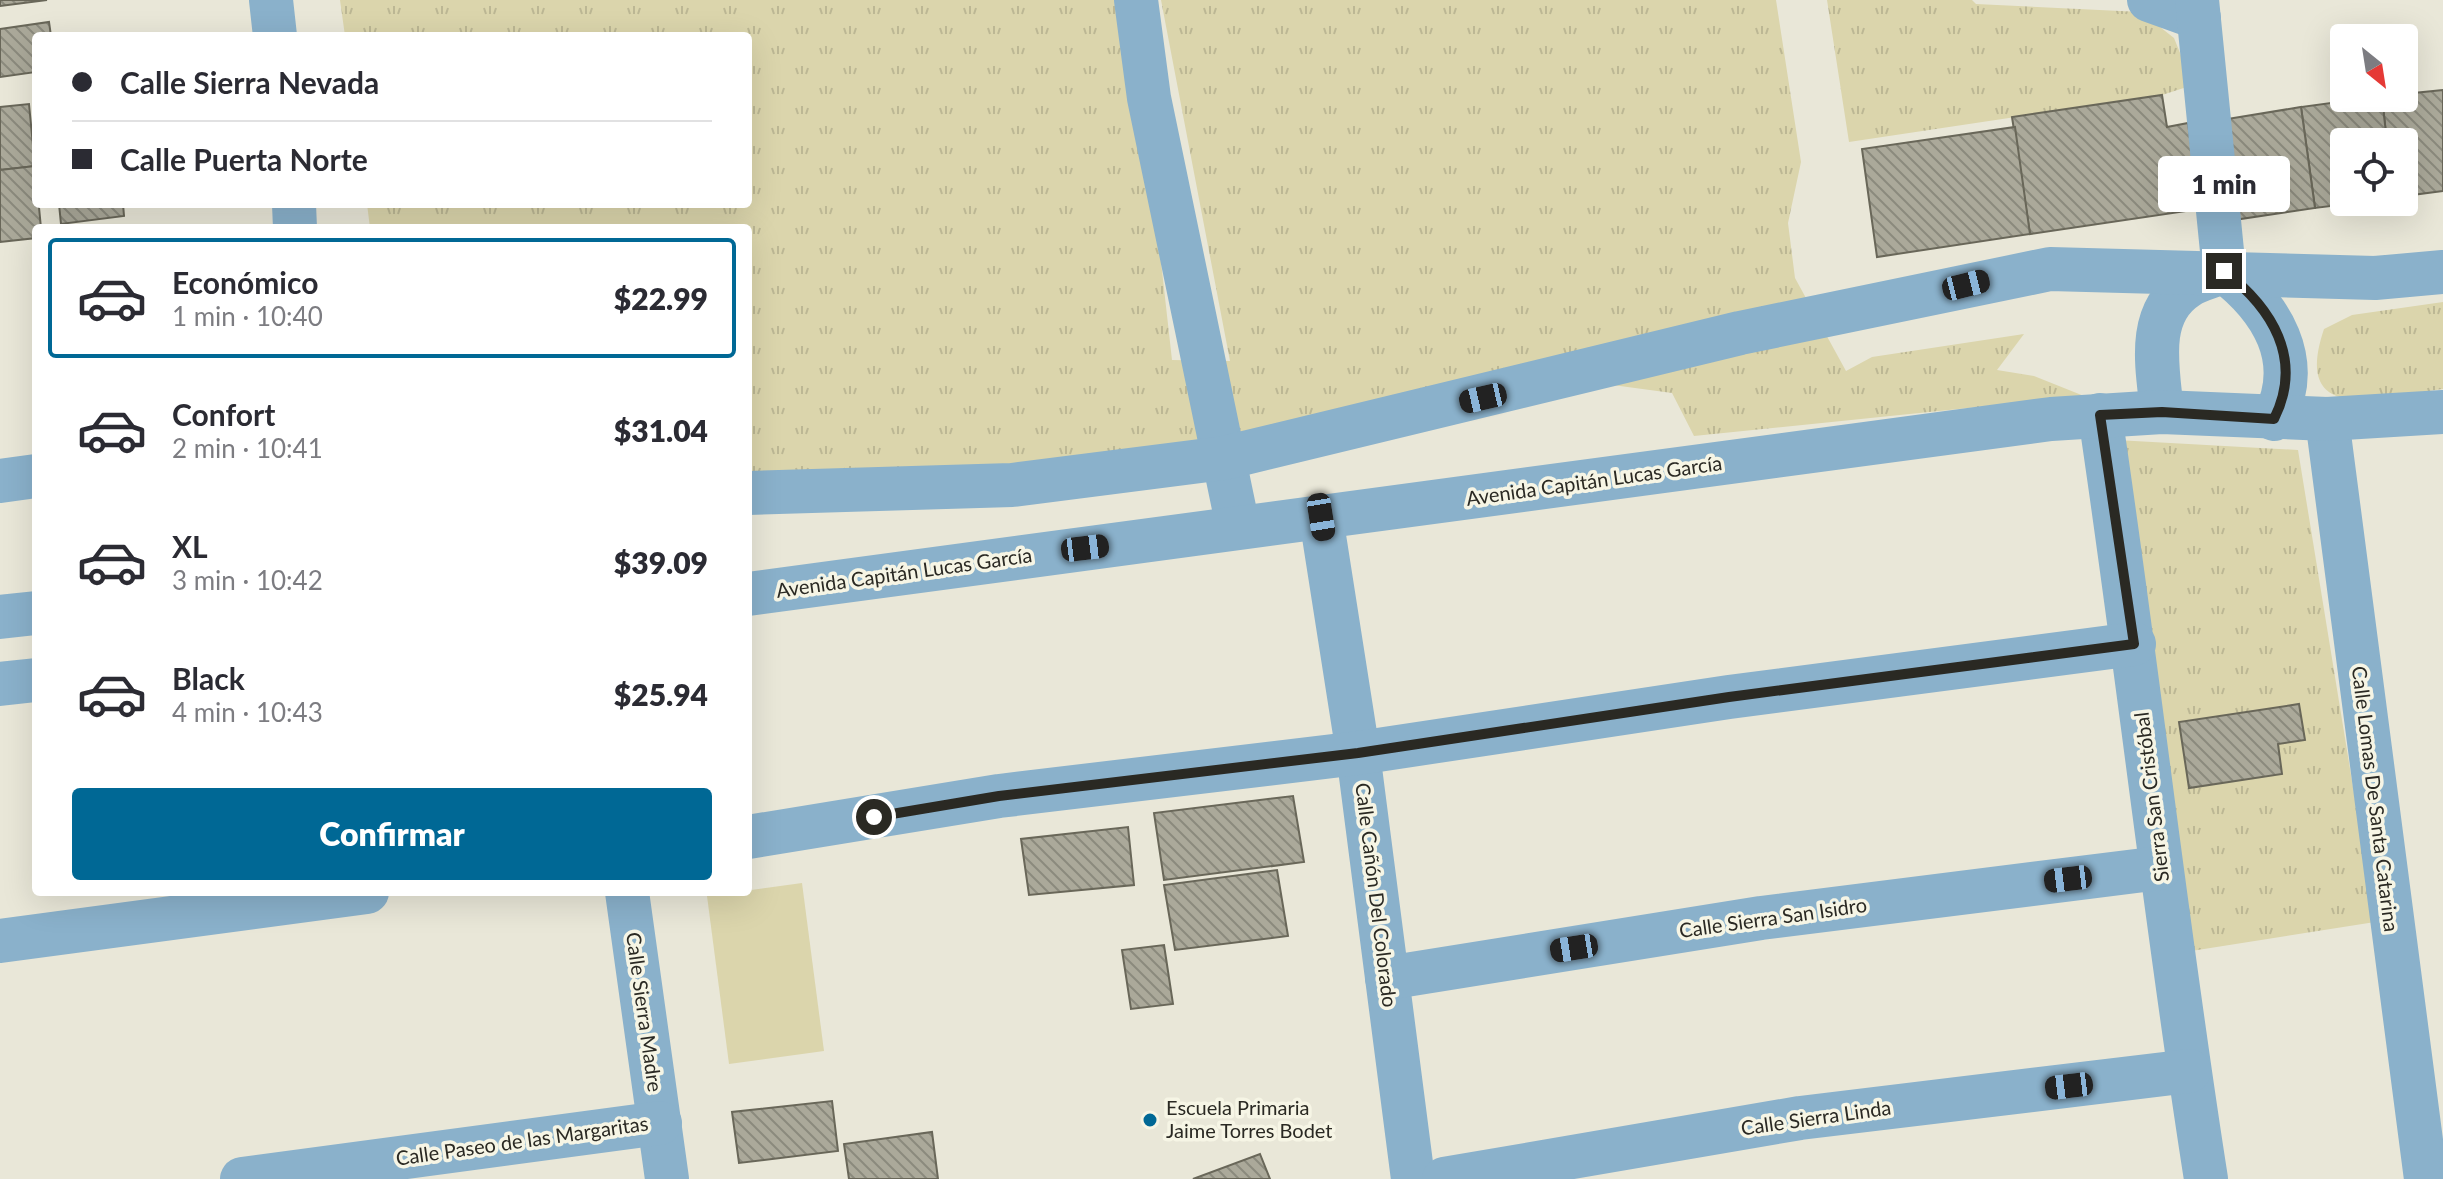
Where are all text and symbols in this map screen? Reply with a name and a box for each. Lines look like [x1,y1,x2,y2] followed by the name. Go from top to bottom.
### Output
[2330,24,2418,112] north arrow
[2330,24,2418,216] map controls
[120,64,379,100] text: Calle Sierra Nevada
[2330,128,2418,216] button: locate
[120,141,368,177] text: Calle Puerta Norte
[2158,155,2290,211] callout: 1 min
[2192,168,2256,200] text: 1 min
[2206,253,2242,289] route end
[76,262,148,334] icon: car
[172,264,318,300] text: Económico
[1940,268,1992,302] car
[614,280,708,316] text: $22.99
[172,300,323,332] text: 1 min · 10:40
[1457,381,1509,415] car
[76,394,148,466] icon: car
[172,396,275,432] text: Confort
[614,412,708,448] text: $31.04
[172,432,323,464] text: 2 min · 10:41
[1464,450,1723,510] street label: Avenida Capitán Lucas García
[1305,491,1337,543] car
[76,526,148,598] icon: car
[172,528,208,564] text: XL
[1060,533,1110,563] car
[774,542,1033,602] street label: Avenida Capitán Lucas García
[614,544,708,580] text: $39.09
[172,564,323,596] text: 3 min · 10:42
[76,658,148,730] icon: car
[172,660,245,696] text: Black
[2348,665,2404,933] street label: Calle Lomas De Santa Catarina
[614,676,708,712] text: $25.94
[172,696,323,728] text: 4 min · 10:43
[2129,711,2173,883] street label: Sierra San Cristóbal
[1351,781,1403,1009] street label: Calle Cañón Del Colorado
[72,788,712,880] button: Confirmar
[856,799,892,835] route start
[2043,864,2093,894] car
[1678,892,1868,942] street label: Calle Sierra San Isidro
[622,931,668,1093] street label: Calle Sierra Madre
[1548,932,1600,964] car
[2044,1071,2094,1101] car
[1166,1095,1333,1142] place label: Escuela Primaria Jaime Torres Bodet
[1739,1095,1892,1139] street label: Calle Sierra Linda
[394,1110,650,1170] street label: Calle Paseo de las Margaritas
[1141,1111,1159,1129] marker: Escuela Primaria Jaime Torres Bodet

